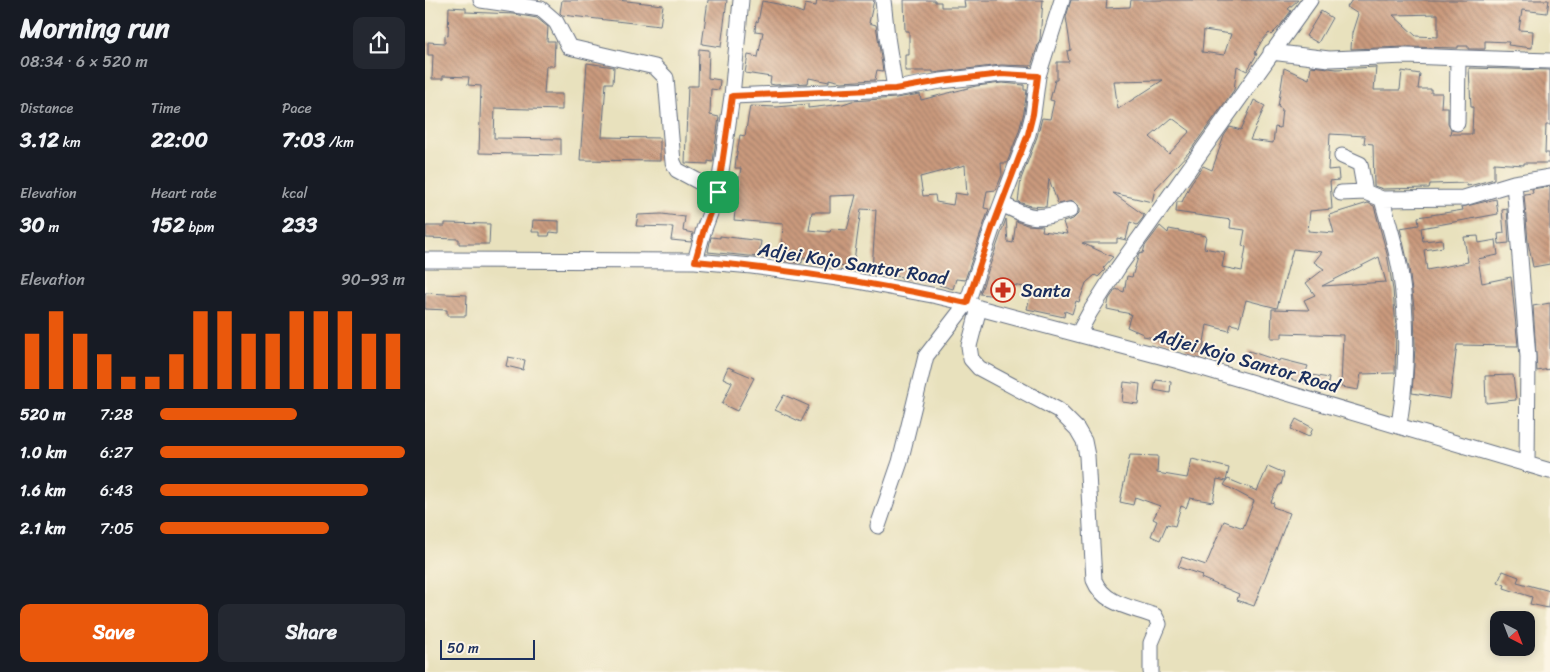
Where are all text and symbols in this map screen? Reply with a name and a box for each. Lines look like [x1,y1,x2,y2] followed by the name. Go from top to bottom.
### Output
[20,3,170,52] text: Morning run
[353,17,405,69] button: share
[20,47,148,76] text: 08:34 · 6 × 520 m
[20,96,73,121] text: Distance
[151,96,181,121] text: Time
[282,96,312,121] text: Pace
[20,121,59,159] text: 3.12
[151,121,208,159] text: 22:00
[282,121,325,159] text: 7:03
[59,130,81,155] text: km
[325,130,354,155] text: /km
[697,171,739,213] pin
[704,178,732,206] icon: arrive
[20,181,77,206] text: Elevation
[151,181,217,206] text: Heart rate
[282,181,307,206] text: kcal
[20,206,45,244] text: 30
[151,206,185,244] text: 152
[282,206,317,244] text: 233
[45,215,59,240] text: m
[185,215,214,240] text: bpm
[755,232,952,295] street label: Adjei Kojo Santor Road
[20,265,85,294] text: Elevation
[341,265,405,294] text: 90–93 m
[1021,274,1071,307] place label: Santa
[990,277,1016,303] pharmacy icon: Santa
[1149,318,1345,403] street label: Adjei Kojo Santor Road
[20,400,66,429] text: 520 m
[100,400,133,429] text: 7:28
[20,438,67,467] text: 1.0 km
[100,438,132,467] text: 6:27
[20,476,66,505] text: 1.6 km
[100,476,133,505] text: 6:43
[20,514,66,543] text: 2.1 km
[100,514,134,543] text: 7:05
[20,604,208,662] button: Save
[218,604,405,662] button: Share
[1490,611,1535,656] north arrow
[1490,611,1535,656] map controls
[447,636,479,661] text: 50 m
[440,637,535,660] scale bar

